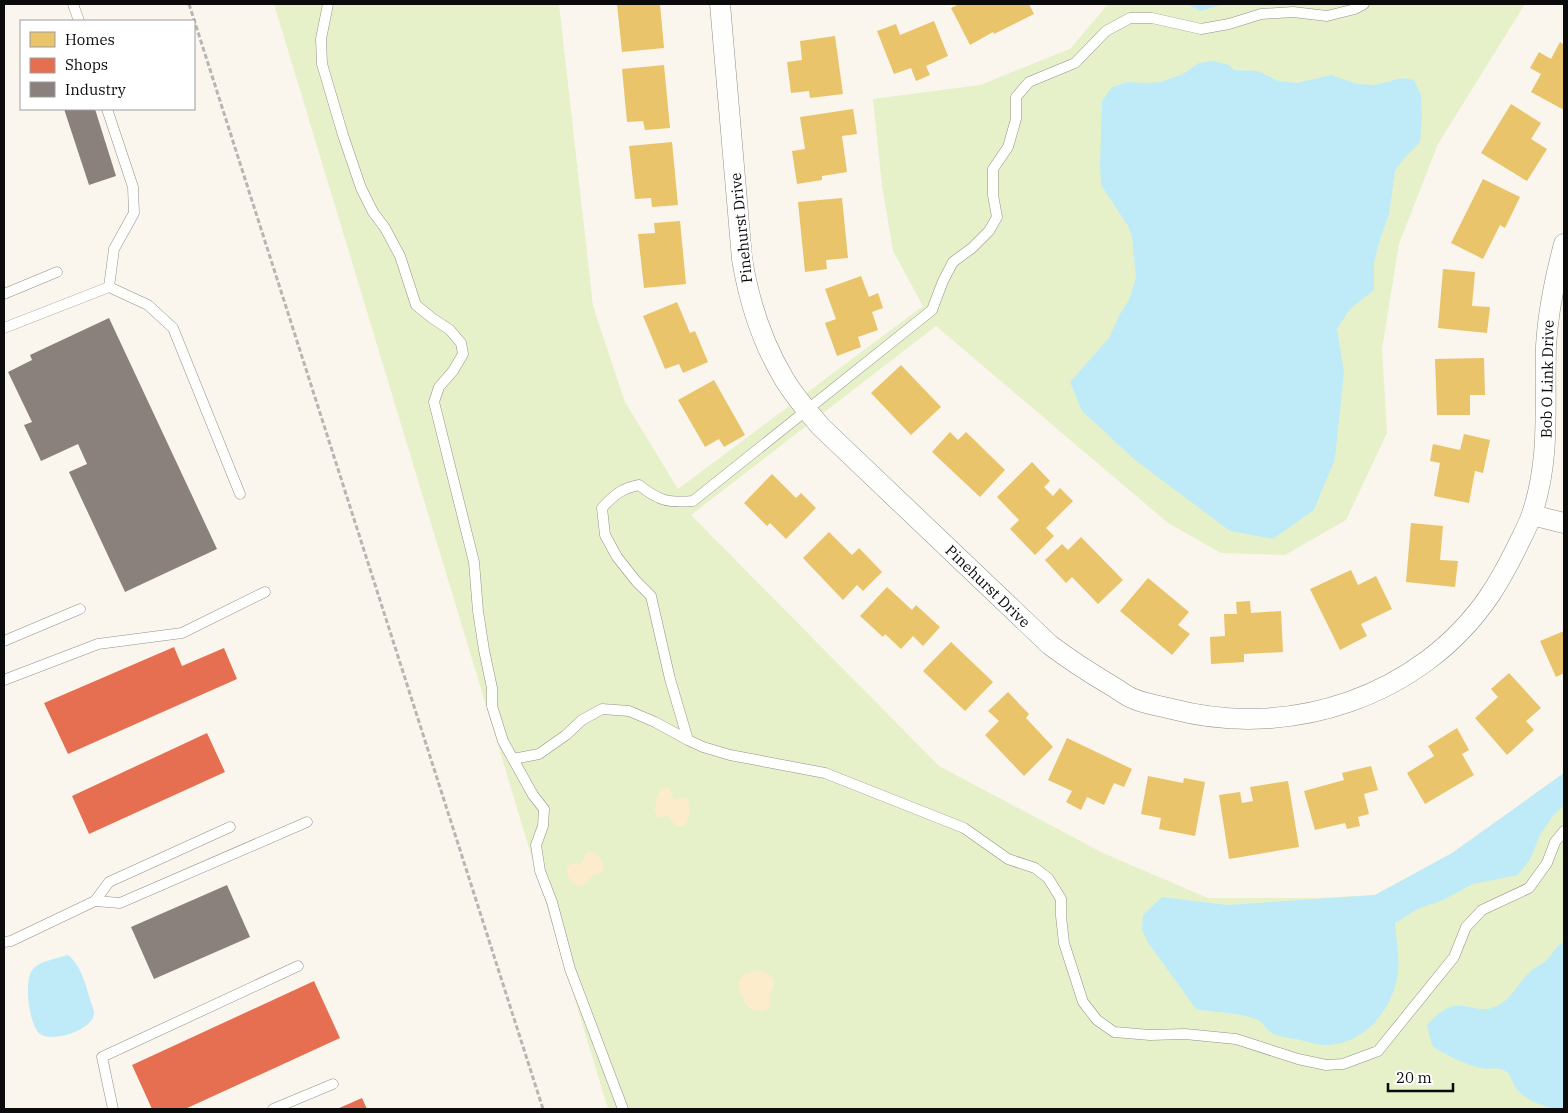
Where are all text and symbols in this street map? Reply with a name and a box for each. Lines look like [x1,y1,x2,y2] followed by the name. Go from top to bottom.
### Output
[20,20,195,110] legend
[65,30,115,49] text: Homes
[65,55,108,74] text: Shops
[65,80,126,99] text: Industry
[726,172,756,284] street label: Pinehurst Drive
[1536,320,1558,438] street label: Bob O Link Drive
[942,541,1034,631] street label: Pinehurst Drive
[1388,1060,1453,1092] scale bar
[1396,1068,1432,1087] text: 20 m

